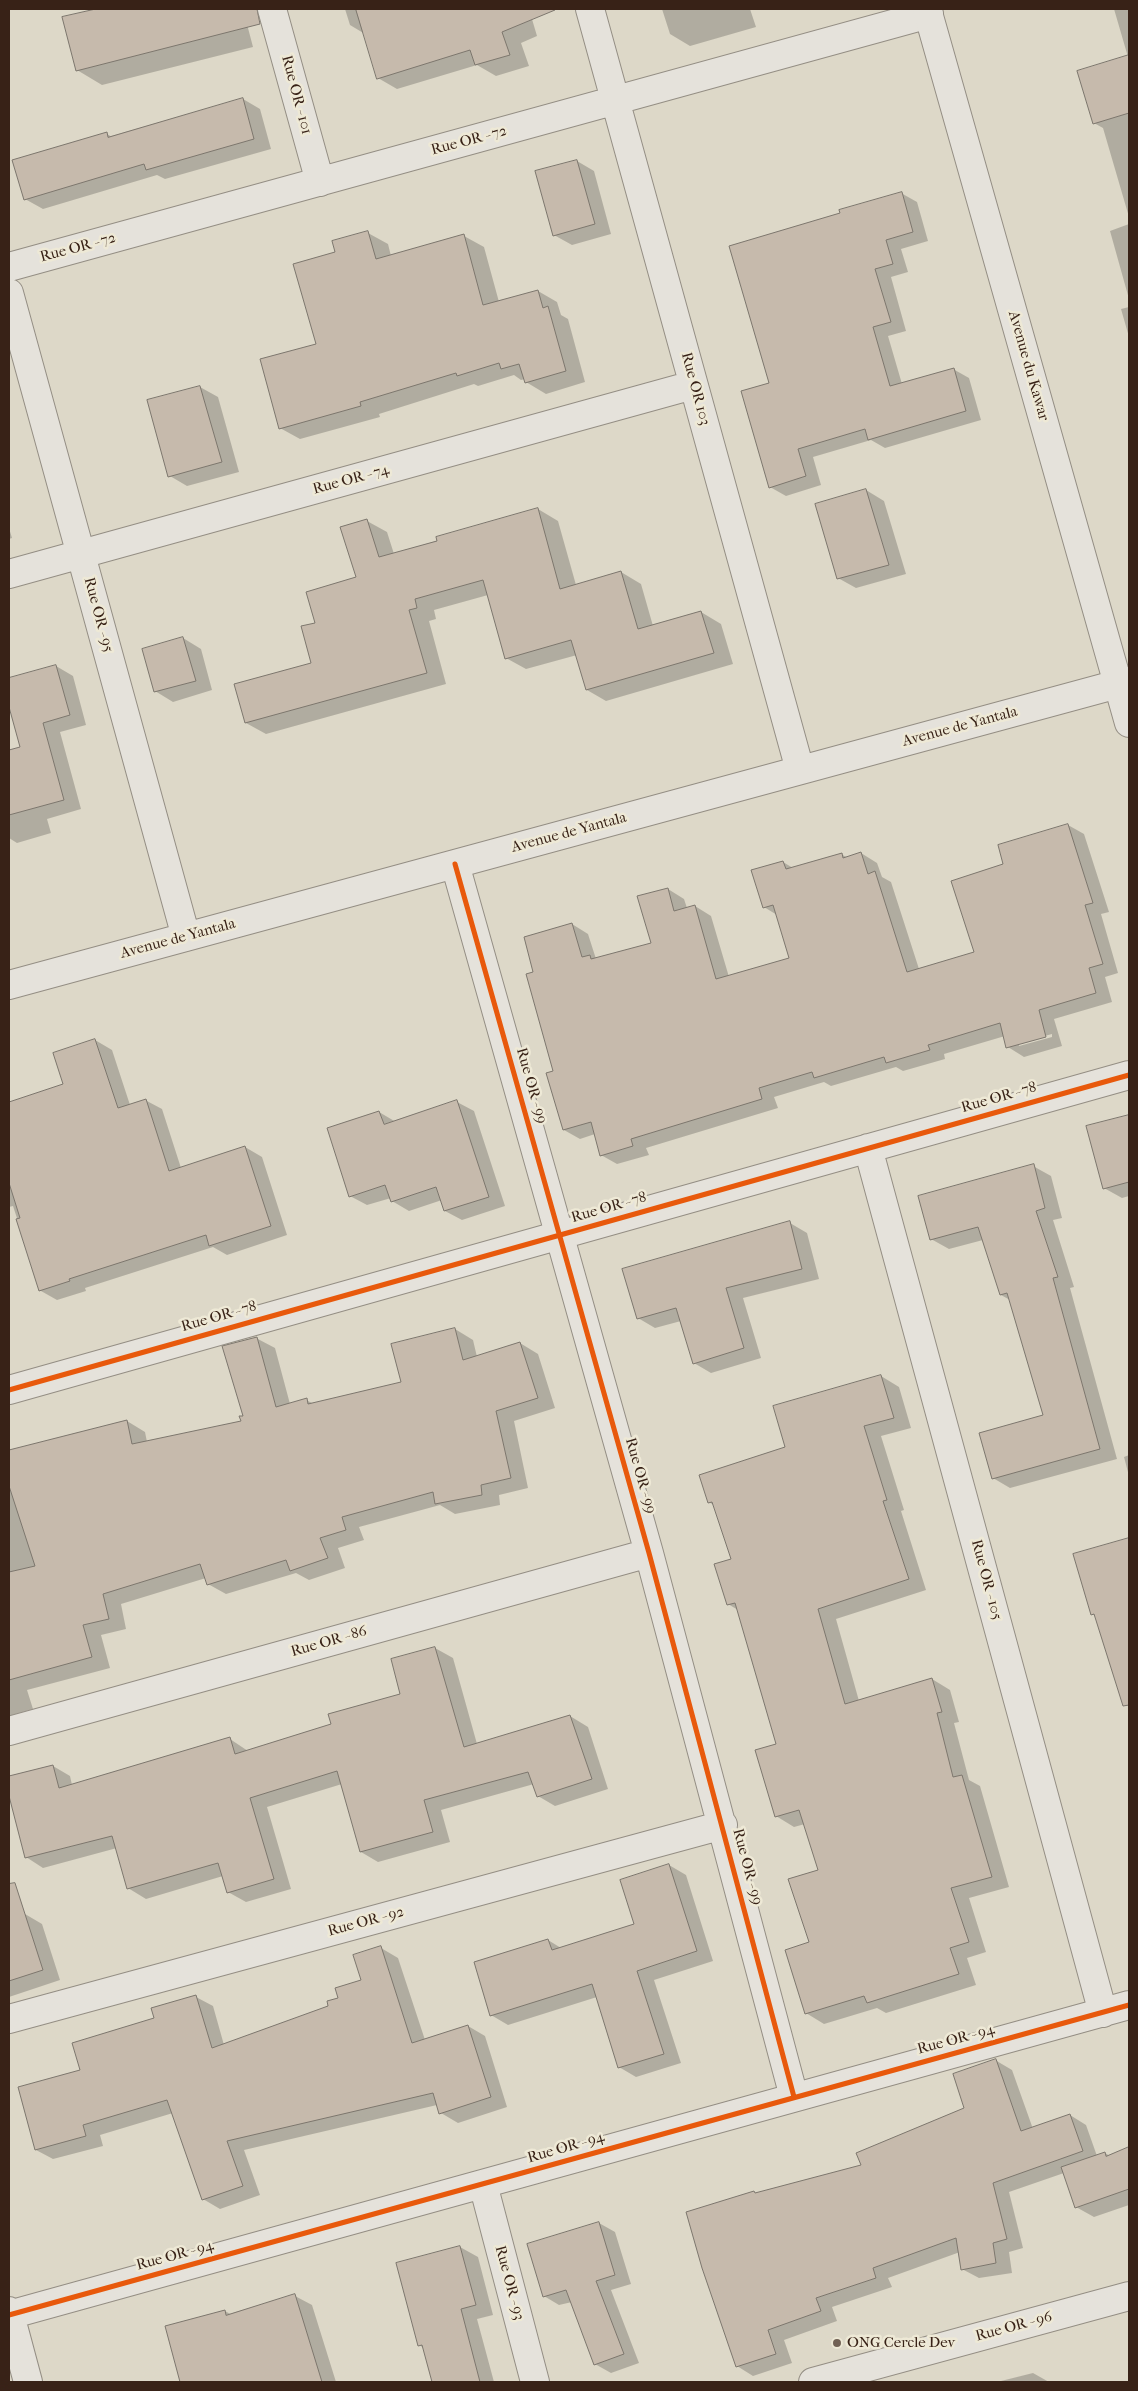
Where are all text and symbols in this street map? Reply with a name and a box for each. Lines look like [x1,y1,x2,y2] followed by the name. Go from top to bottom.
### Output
[277,53,315,137] street label: Rue OR - 101
[429,122,509,160] street label: Rue OR - 72
[38,229,118,267] street label: Rue OR - 72
[1004,309,1052,423] street label: Avenue du Kawar
[677,350,713,428] street label: Rue OR 103
[311,461,391,499] street label: Rue OR - 74
[79,575,117,655] street label: Rue OR - 95
[901,703,1019,751] street label: Avenue de Yantala
[510,809,628,857] street label: Avenue de Yantala
[119,915,237,963] street label: Avenue de Yantala
[512,1046,550,1126] street label: Rue OR - 99
[959,1079,1039,1117] street label: Rue OR - 78
[569,1189,649,1227] street label: Rue OR - 78
[179,1298,259,1336] street label: Rue OR - 78
[621,1436,659,1516] street label: Rue OR - 99
[967,1538,1005,1622] street label: Rue OR - 105
[289,1623,369,1661] street label: Rue OR - 86
[728,1827,766,1907] street label: Rue OR - 99
[326,1903,406,1941] street label: Rue OR - 92
[915,2021,997,2059] street label: Rue OR - 94
[525,2128,607,2168] street label: Rue OR - 94
[134,2237,216,2275] street label: Rue OR - 94
[490,2244,528,2322] street label: Rue OR - 93
[974,2308,1054,2346] street label: Rue OR - 96
[847,2334,955,2352] place label: ONG Cercle Dev
[831,2337,843,2349] marker: ONG Cercle Dev

